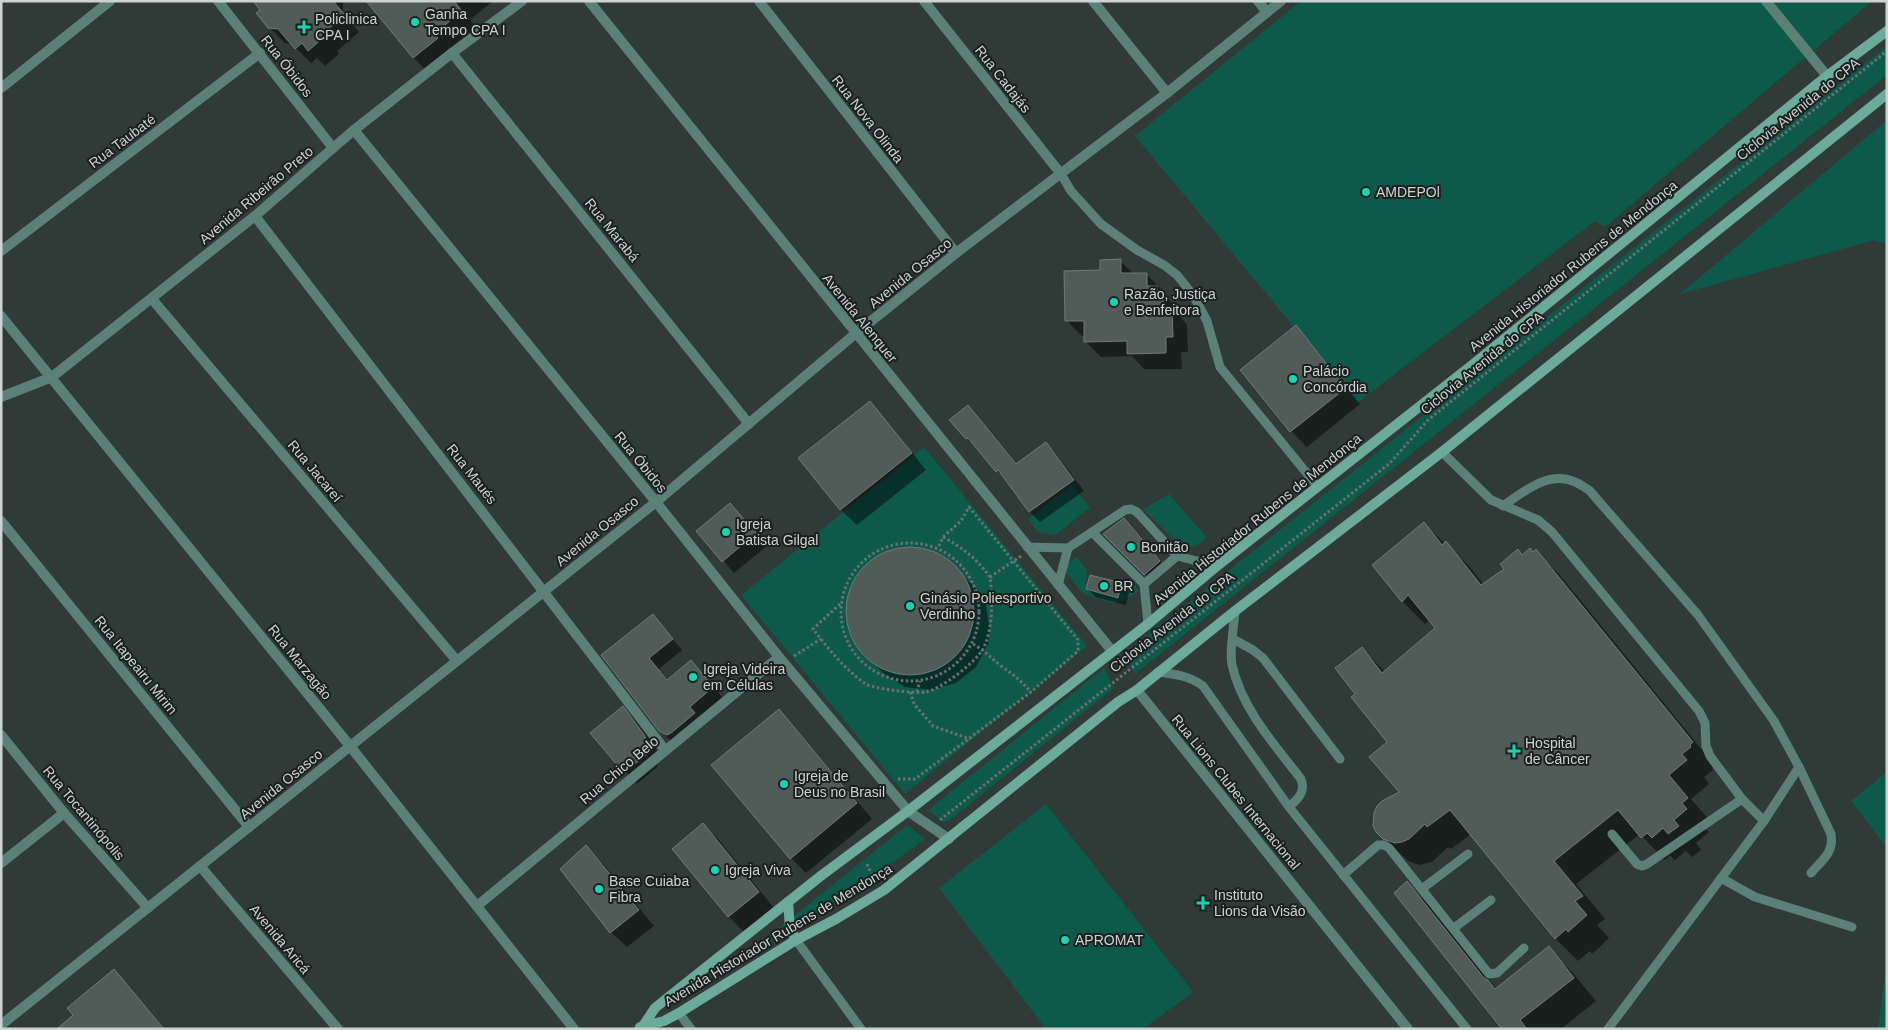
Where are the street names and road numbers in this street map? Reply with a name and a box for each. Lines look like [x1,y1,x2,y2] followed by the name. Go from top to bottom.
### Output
[258,32,316,100] street label: Rua Óbidos
[972,42,1034,116] street label: Rua Cadajás
[1733,54,1863,164] street label: Ciclovia Avenida do CPA
[829,72,907,166] street label: Rua Nova Olinda
[86,111,159,171] street label: Rua Taubaté
[196,143,316,247] street label: Avenida Ribeirão Preto
[1466,177,1680,355] street label: Avenida Historiador Rubens de Mendonça
[582,195,643,265] street label: Rua Marabá
[865,235,955,311] street label: Avenida Osasco
[819,270,901,366] street label: Avenida Alenquer
[1417,308,1547,418] street label: Ciclovia Avenida do CPA
[612,428,670,496] street label: Rua Óbidos
[1150,430,1364,608] street label: Avenida Historiador Rubens de Mendonça
[285,437,345,505] street label: Rua Jacareí
[444,441,500,507] street label: Rua Maués
[552,493,642,569] street label: Avenida Osasco
[1107,568,1238,676] street label: Ciclovia Avenida do CPA
[91,612,181,718] street label: Rua Itapeairu Mirim
[265,621,335,703] street label: Rua Marzagão
[1169,711,1303,873] street label: Rua Lions Clubes Internacional
[577,732,662,807] street label: Rua Chico Belo
[236,746,326,822] street label: Avenida Osasco
[40,763,128,863] street label: Rua Tocantinópolis
[661,860,895,1010] street label: Avenida Historiador Rubens de Mendonça
[246,901,314,977] street label: Avenida Aricá

